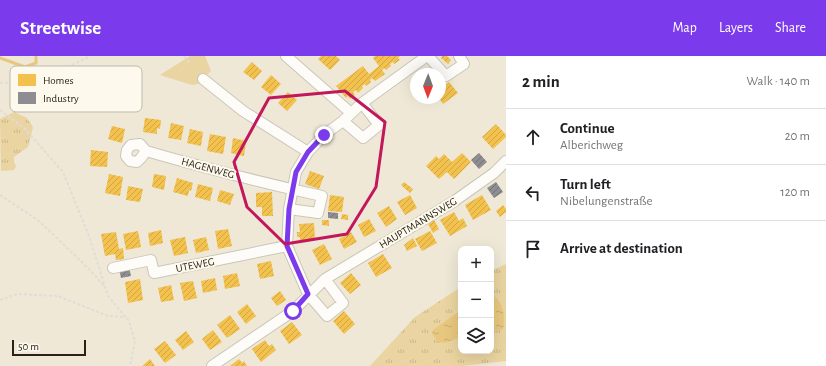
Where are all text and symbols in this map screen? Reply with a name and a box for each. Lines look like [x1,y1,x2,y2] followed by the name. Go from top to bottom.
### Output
[20,19,101,38] text: Streetwise
[672,21,697,35] text: Map
[719,21,753,35] text: Layers
[775,21,806,35] text: Share
[10,66,142,112] legend
[410,68,446,104] north arrow
[522,73,560,90] text: 2 min
[43,75,74,86] text: Homes
[747,75,810,88] text: Walk · 140 m
[43,93,79,104] text: Industry
[560,121,615,136] text: Continue
[315,126,333,144] route end
[522,126,544,148] icon: ahead
[785,130,810,143] text: 20 m
[560,139,623,152] text: Alberichweg
[180,156,236,180] street label: HAGENWEG
[560,177,611,192] text: Turn left
[522,182,544,204] icon: left
[780,186,810,199] text: 120 m
[377,195,459,251] street label: HAUPTMANNSWEG
[560,195,652,208] text: Nibelungenstraße
[522,238,544,260] icon: arrive
[560,241,683,256] text: Arrive at destination
[458,246,494,354] map controls
[458,246,494,282] button: +
[175,256,215,274] street label: UTEWEG
[458,282,494,318] button: −
[284,302,302,320] route start
[458,318,494,354] button: layers
[12,338,86,357] scale bar
[18,341,39,352] text: 50 m

